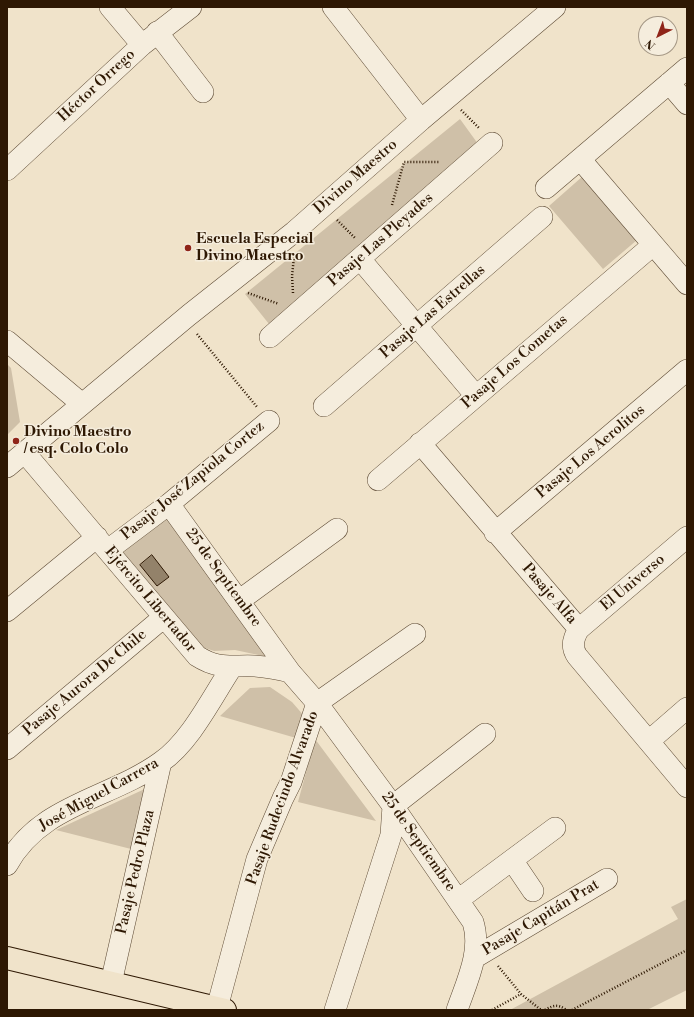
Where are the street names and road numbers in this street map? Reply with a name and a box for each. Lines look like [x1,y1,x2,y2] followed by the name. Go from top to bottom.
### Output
[55,46,139,126] street label: Héctor Orrego
[311,136,401,218] street label: Divino Maestro
[325,189,437,291] street label: Pasaje Las Pleyades
[377,261,489,363] street label: Pasaje Las Estrellas
[459,311,571,413] street label: Pasaje Los Cometas
[533,401,649,503] street label: Pasaje Los Aerolitos
[118,418,268,544] street label: Pasaje José Zapiola Cortez
[181,525,265,631] street label: 25 de Septiembre
[100,543,200,657] street label: Ejército Libertador
[597,551,669,615] street label: El Universo
[518,560,580,628] street label: Pasaje Alfa
[20,626,150,740] street label: Pasaje Aurora De Chile
[243,708,323,888] street label: Pasaje Rudecindo Alvarado
[36,755,162,835] street label: José Miguel Carrera
[377,789,459,895] street label: 25 de Septiembre
[113,808,159,936] street label: Pasaje Pedro Plaza
[479,876,603,960] street label: Pasaje Capitán Prat

